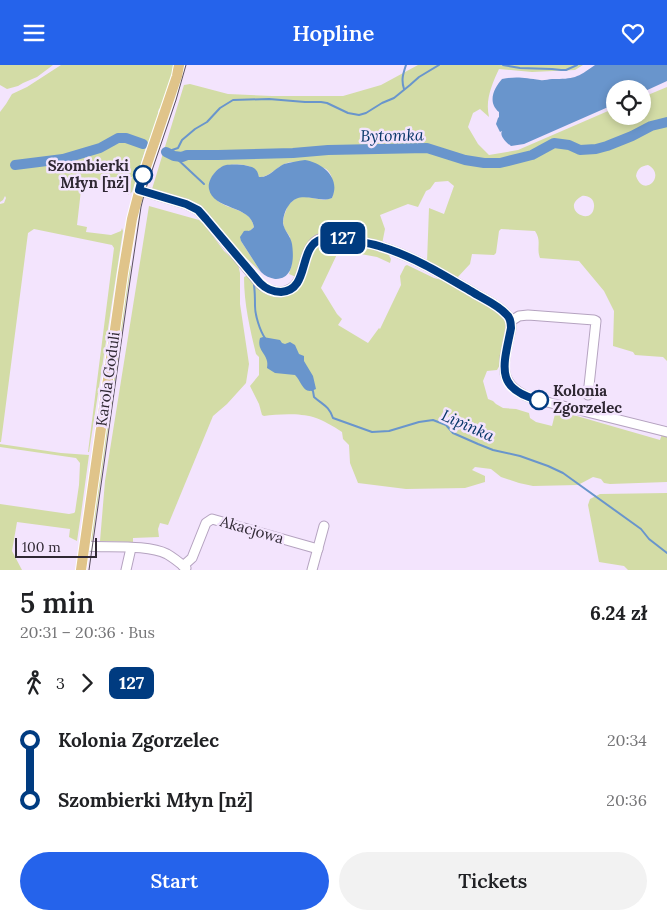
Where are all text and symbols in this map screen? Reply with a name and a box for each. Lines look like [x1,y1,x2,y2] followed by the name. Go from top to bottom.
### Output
[20,19,48,47] icon: menu
[293,19,374,47] text: Hopline
[619,19,647,47] icon: heart
[606,80,651,125] map controls
[606,80,651,125] button: locate
[360,124,424,146] water label: Bytomka
[48,156,129,192] place label: Szombierki Młyn [nż]
[133,165,153,185] marker: Szombierki Młyn [nż]
[314,222,372,254] line badge: 127
[330,226,356,249] text: 127
[91,330,124,427] street label: Karola Goduli
[553,381,622,417] place label: Kolonia Zgorzelec
[529,390,549,410] marker: Kolonia Zgorzelec
[439,405,498,446] water label: Lipinka
[217,511,286,548] street label: Akacjowa
[15,535,98,558] scale bar
[22,538,61,556] text: 100 m
[20,585,94,621] text: 5 min
[590,601,647,625] text: 6.24 zł
[20,622,155,642] text: 20:31 – 20:36 · Bus
[20,669,48,697] icon: walk
[73,669,101,697] icon: forward
[119,671,144,694] text: 127
[56,673,65,693] text: 3
[58,728,219,752] text: Kolonia Zgorzelec
[607,730,647,750] text: 20:34
[58,788,253,812] text: Szombierki Młyn [nż]
[606,790,647,810] text: 20:36
[20,852,329,910] button: Start
[339,852,647,910] button: Tickets

